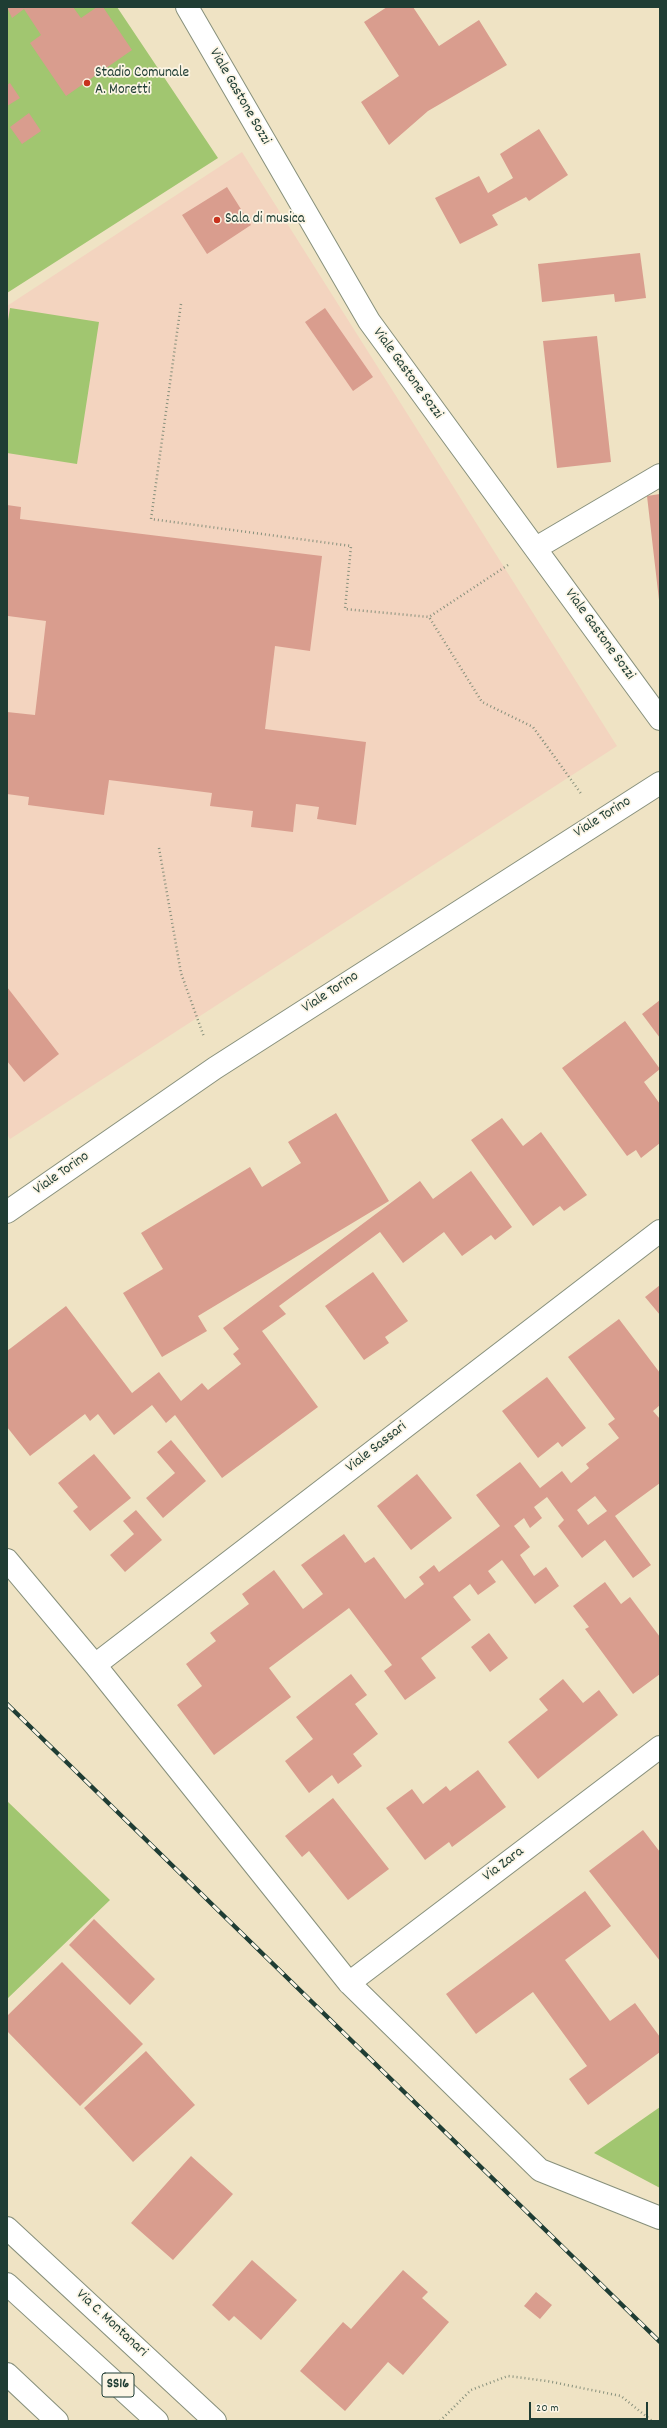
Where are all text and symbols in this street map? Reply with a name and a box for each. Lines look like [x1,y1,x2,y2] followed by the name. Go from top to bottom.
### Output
[204,46,274,148] street label: Viale Gastone Sozzi
[95,65,189,100] place label: Stadio Comunale A. Moretti
[82,78,92,88] marker: Stadio Comunale A. Moretti
[225,211,305,229] place label: Sala di musica
[212,215,222,225] marker: Sala di musica
[368,325,446,423] street label: Viale Gastone Sozzi
[560,586,638,684] street label: Viale Gastone Sozzi
[571,793,635,843] street label: Viale Torino
[299,968,363,1018] street label: Viale Torino
[31,1148,93,1200] street label: Viale Torino
[343,1419,411,1477] street label: Viale Sassari
[480,1844,528,1886] street label: Via Zara
[72,2286,150,2362] street label: Via C. Montanari
[102,2373,134,2397] road number: SS16
[531,2394,650,2420] scale bar
[536,2400,559,2417] text: 20 m

